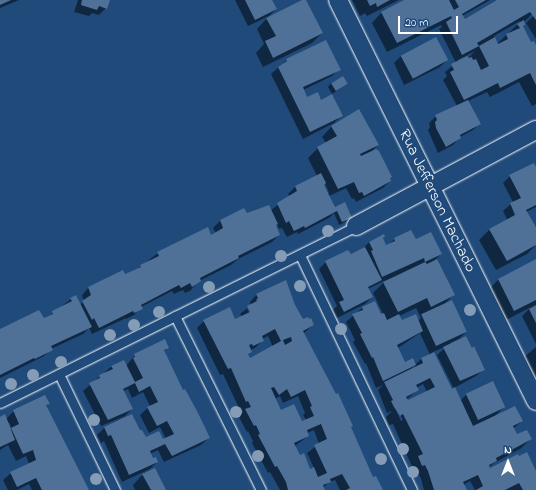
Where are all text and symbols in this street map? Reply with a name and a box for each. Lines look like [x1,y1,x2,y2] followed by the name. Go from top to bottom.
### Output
[400,8,460,34] scale bar
[405,14,428,32] text: 20 m
[394,126,480,276] street label: Rua Jefferson Machado
[488,442,528,482] north arrow
[504,442,512,458] text: N

